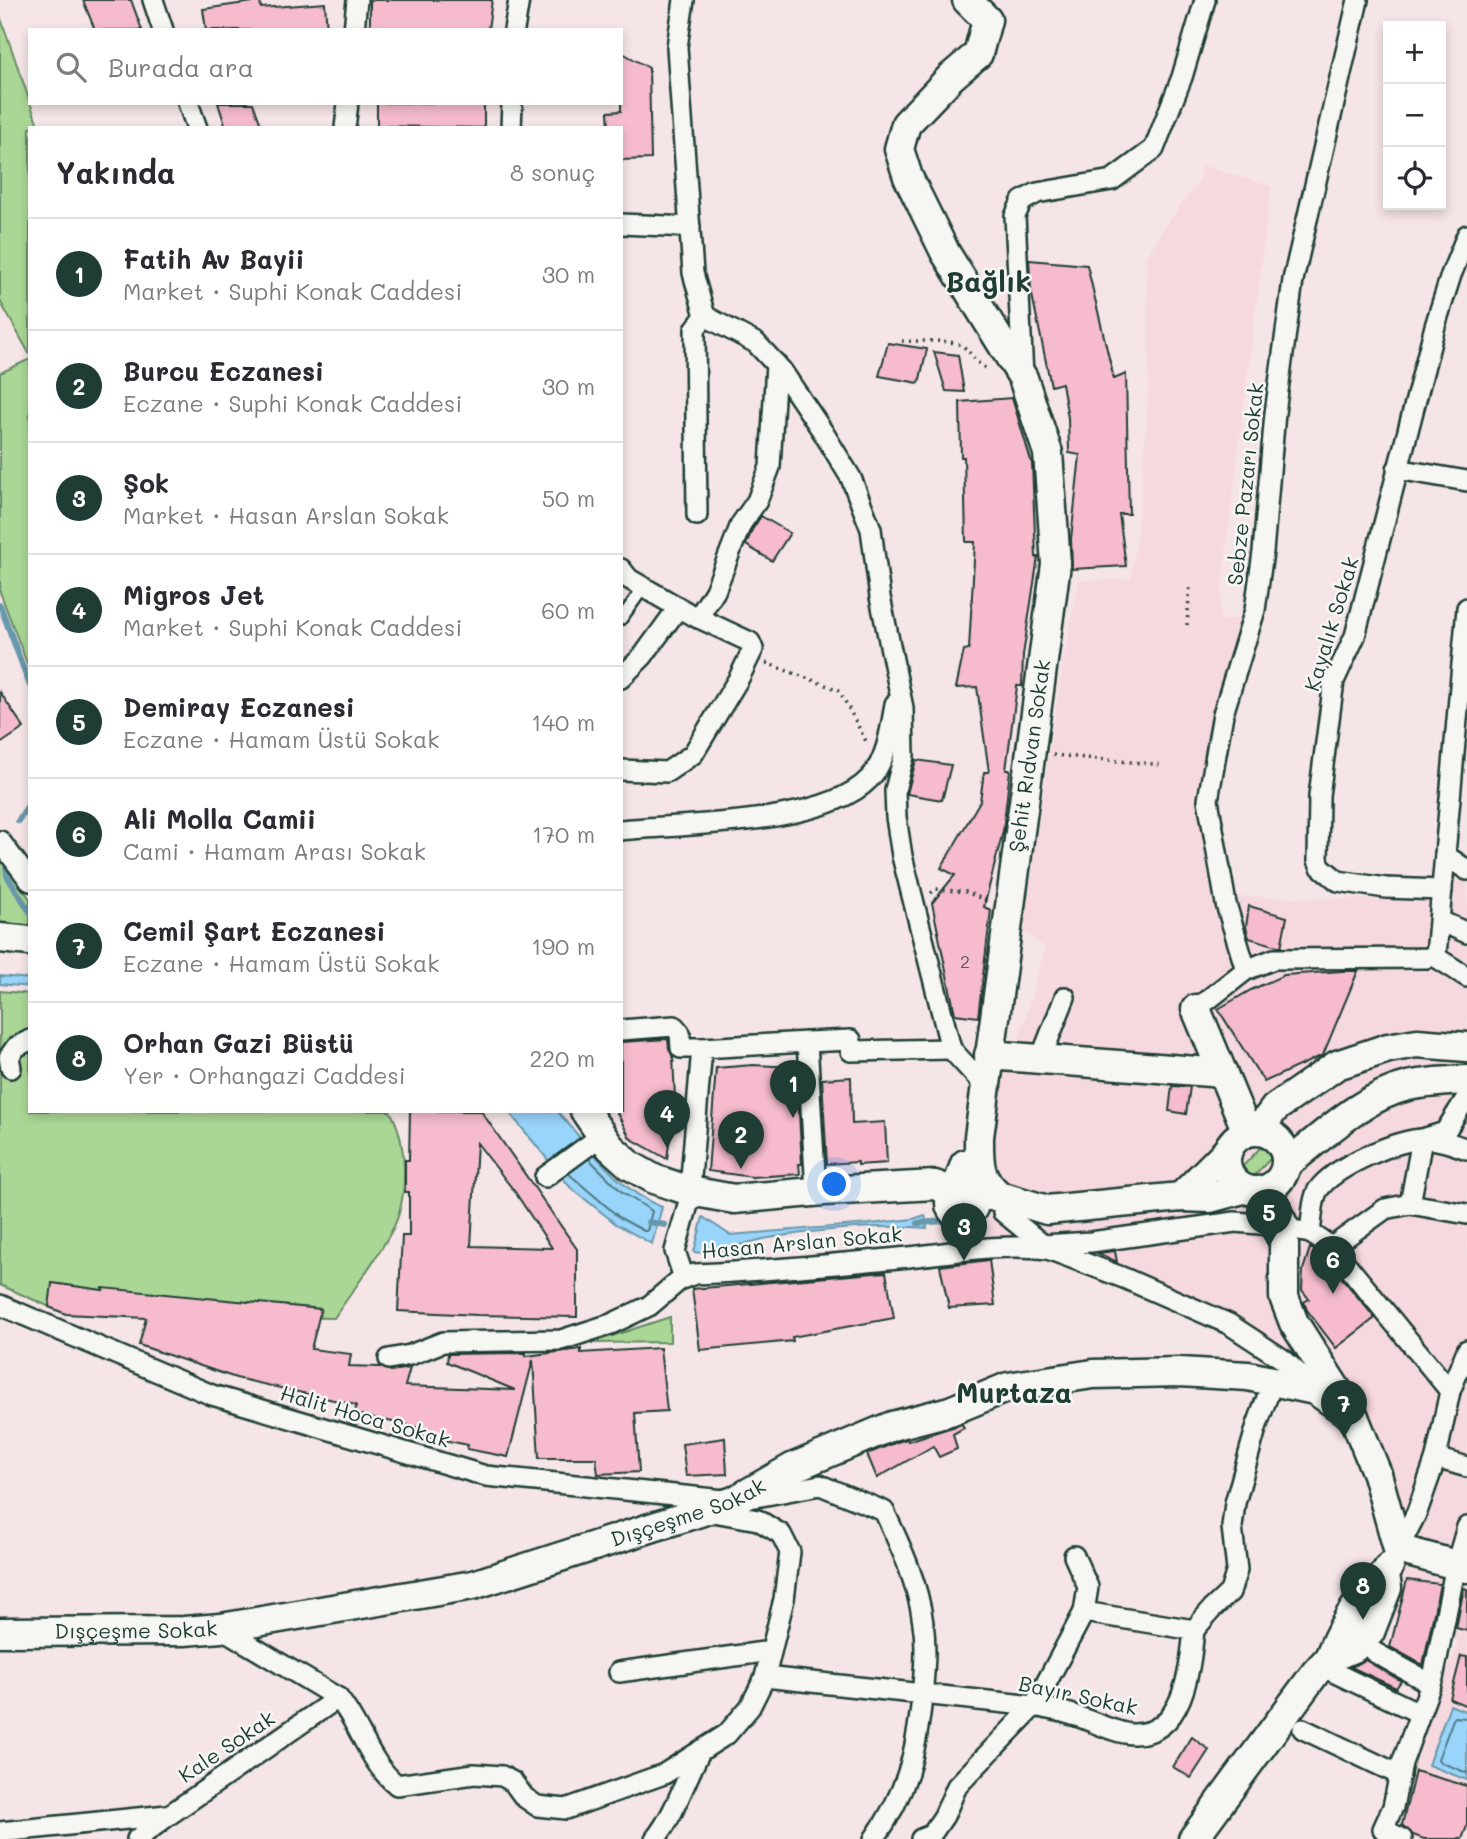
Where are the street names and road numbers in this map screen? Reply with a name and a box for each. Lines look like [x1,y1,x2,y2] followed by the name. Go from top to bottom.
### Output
[1220,381,1269,587] street label: Sebze Pazarı Sokak
[1297,553,1364,694] street label: Kayalık Sokak
[1002,658,1055,854] street label: Şehit Rıdvan Sokak
[700,1219,903,1264] street label: Hasan Arslan Sokak
[278,1378,453,1453] street label: Halit Hoca Sokak
[607,1471,770,1552] street label: Dışçeşme Sokak
[54,1613,218,1644] street label: Dışçeşme Sokak
[1017,1669,1140,1720] street label: Bayır Sokak
[173,1704,280,1788] street label: Kale Sokak

